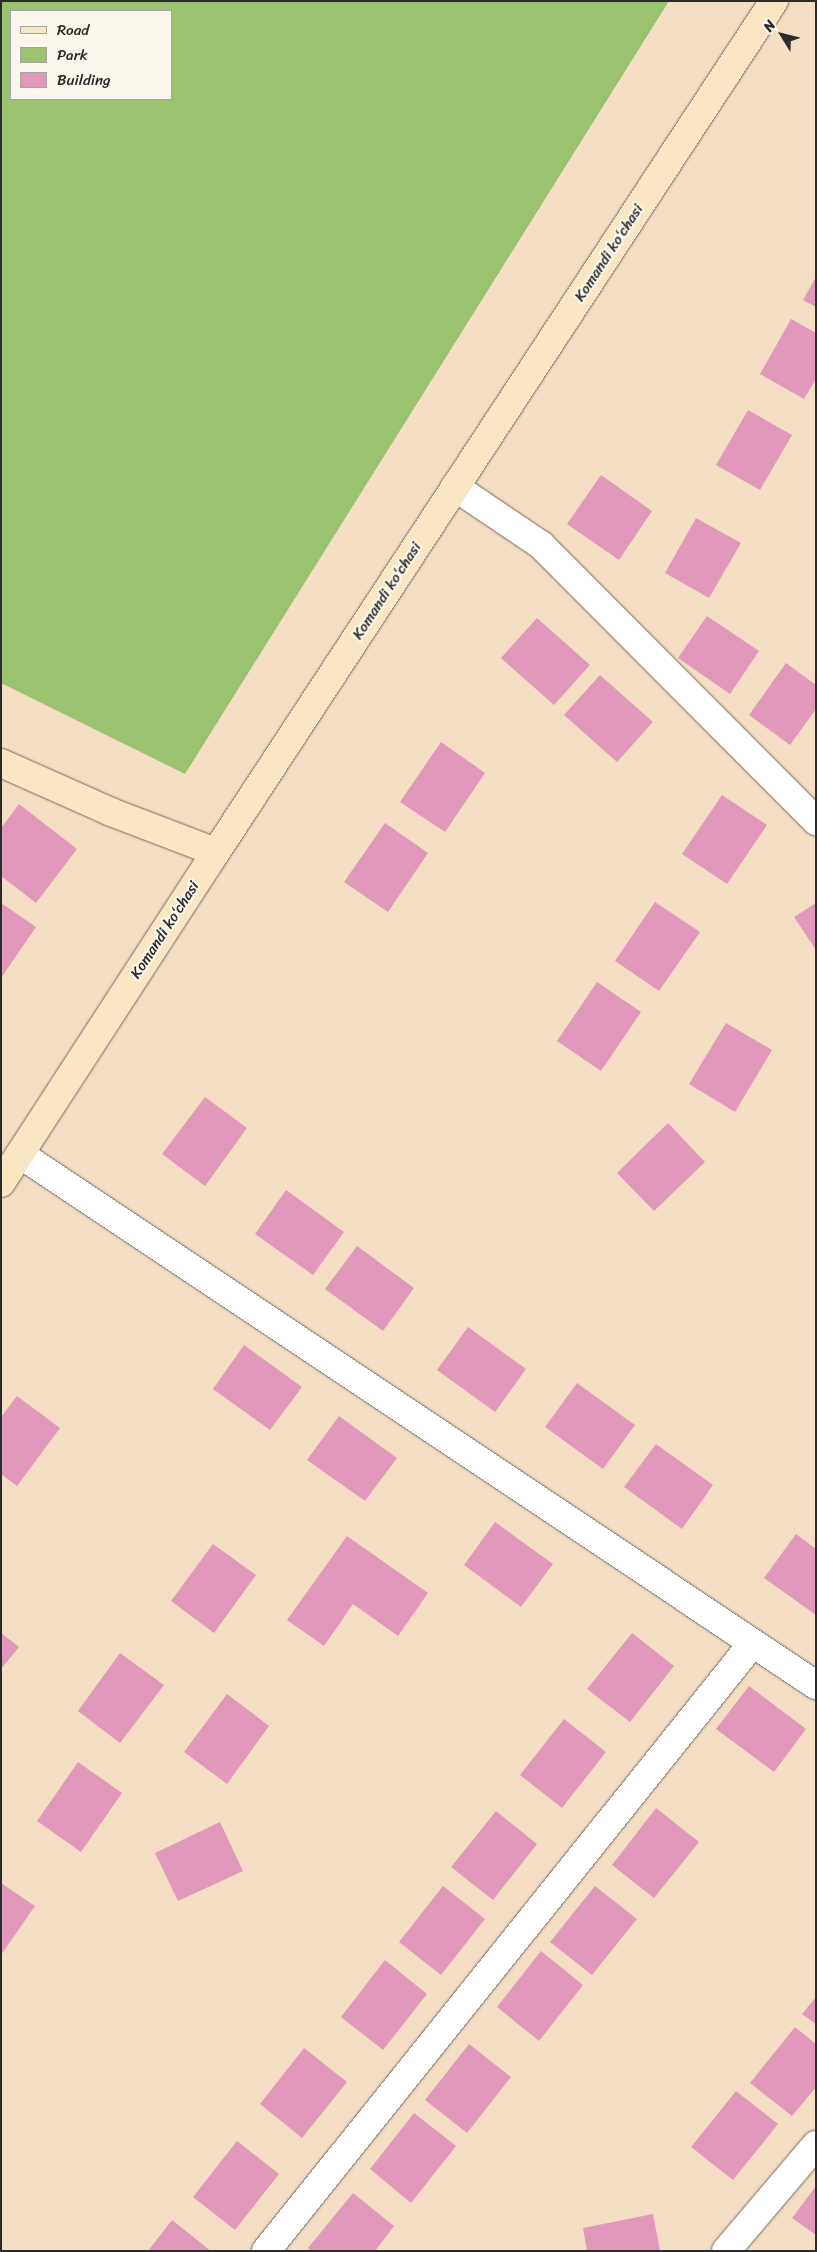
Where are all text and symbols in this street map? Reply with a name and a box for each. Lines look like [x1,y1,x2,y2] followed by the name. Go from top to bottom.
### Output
[10,10,172,100] legend
[757,10,807,60] north arrow
[756,15,782,37] text: N
[57,17,89,43] text: Road
[57,42,88,68] text: Park
[57,67,111,93] text: Building
[571,201,647,305] street label: Komandi ko‘chasi
[349,539,425,643] street label: Komandi ko‘chasi
[127,878,203,982] street label: Komandi ko‘chasi

